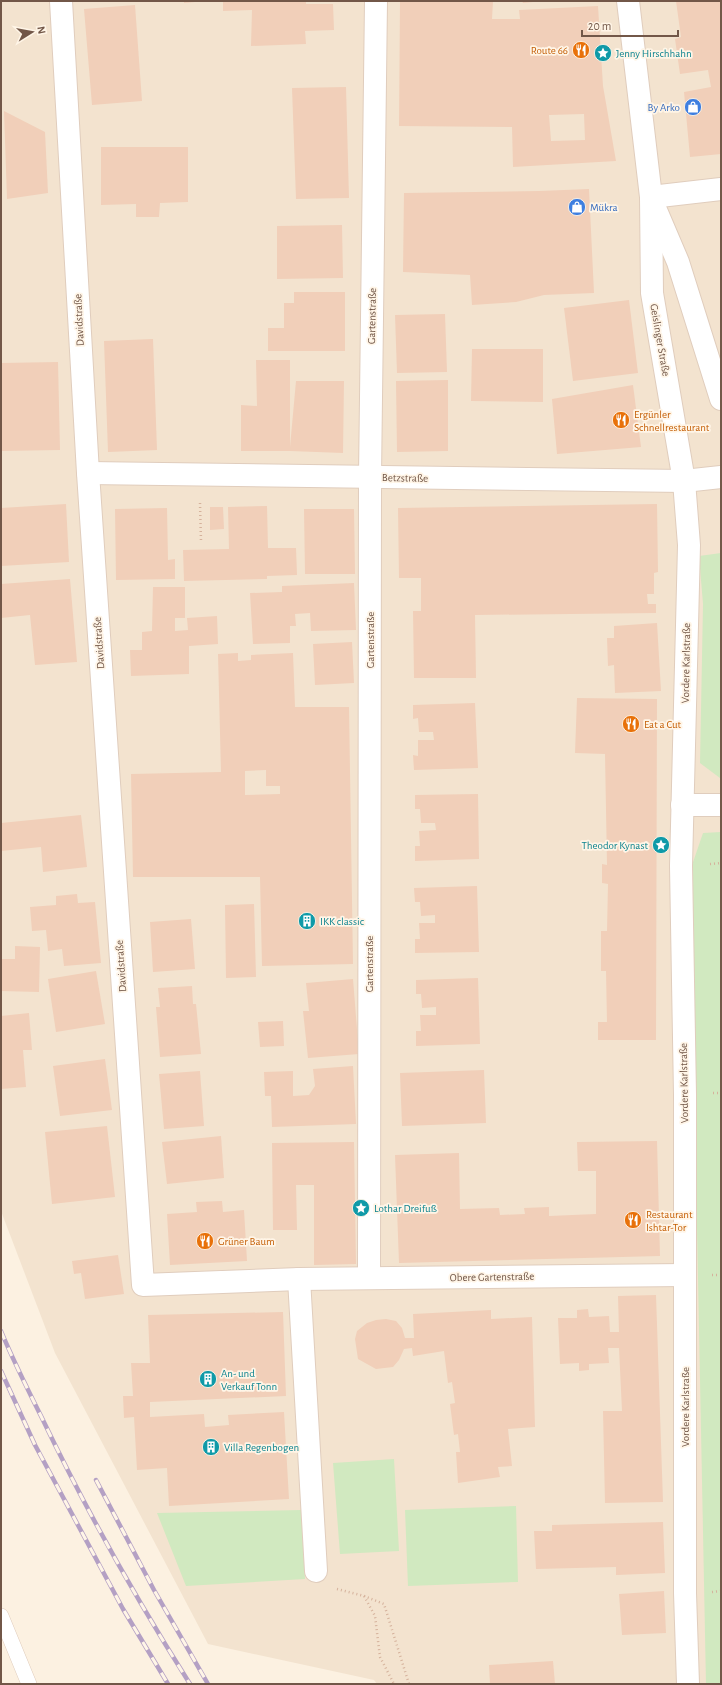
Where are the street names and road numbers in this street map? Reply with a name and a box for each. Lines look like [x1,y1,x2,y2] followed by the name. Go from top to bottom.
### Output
[366,288,378,344] street label: Gartenstraße
[72,294,86,346] street label: Davidstraße
[648,303,672,377] street label: Geislinger Straße
[382,472,428,484] street label: Betzstraße
[365,612,376,668] street label: Gartenstraße
[92,617,106,669] street label: Davidstraße
[680,623,692,703] street label: Vordere Karlstraße
[364,936,375,992] street label: Gartenstraße
[114,940,128,992] street label: Davidstraße
[678,1043,690,1123] street label: Vordere Karlstraße
[450,1271,534,1283] street label: Obere Gartenstraße
[680,1367,691,1447] street label: Vordere Karlstraße

